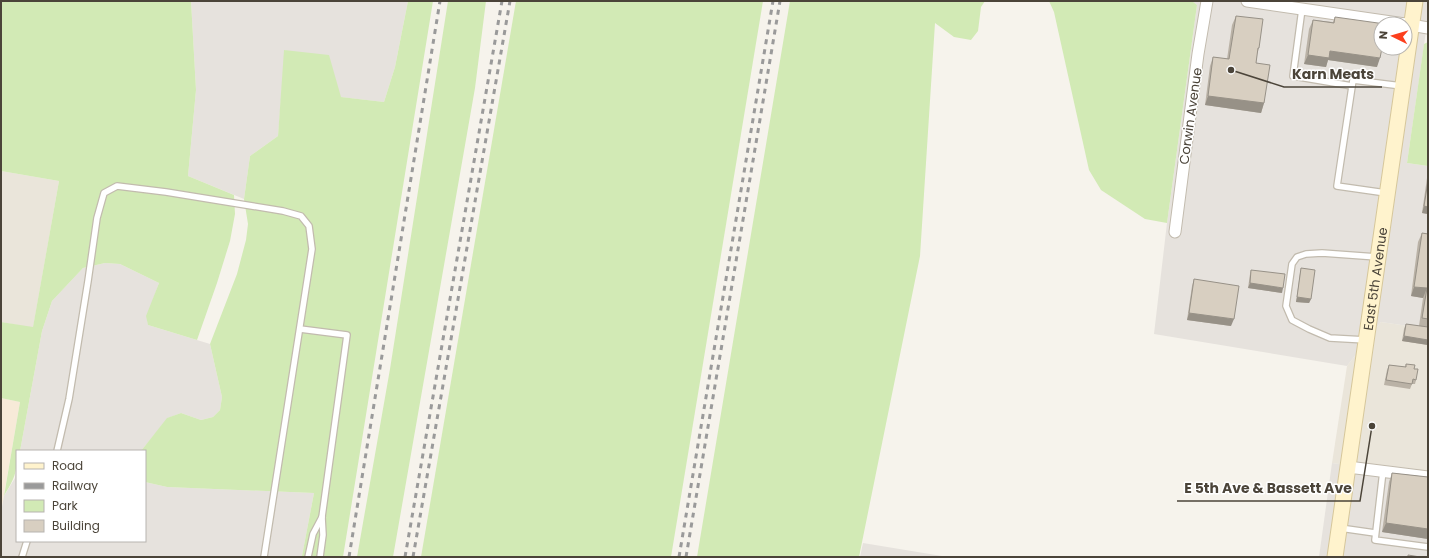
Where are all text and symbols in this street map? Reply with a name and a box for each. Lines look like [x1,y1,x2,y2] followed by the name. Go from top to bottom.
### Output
[1373,16,1413,56] north arrow
[1375,30,1391,40] text: N
[1284,61,1382,87] callout: Karn Meats
[1292,64,1374,84] text: Karn Meats
[1174,66,1207,166] street label: Corwin Avenue
[1359,226,1392,332] street label: East 5th Avenue
[16,450,146,542] legend
[52,457,83,474] text: Road
[1177,475,1360,501] callout: E 5th Ave & Bassett Ave
[52,477,98,494] text: Railway
[1184,478,1352,498] text: E 5th Ave & Bassett Ave
[52,497,79,514] text: Park
[52,517,100,534] text: Building

